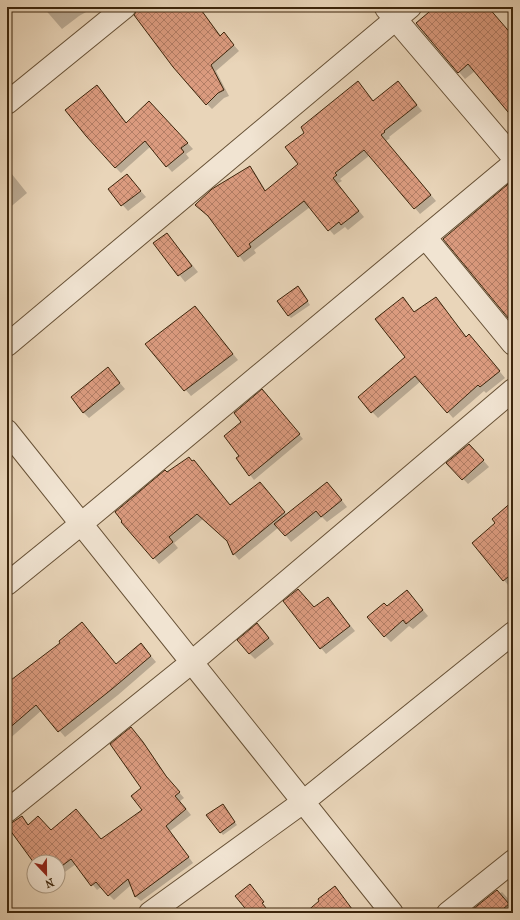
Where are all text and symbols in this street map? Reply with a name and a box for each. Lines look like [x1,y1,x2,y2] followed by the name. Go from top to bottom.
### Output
[26,854,66,894] north arrow
[43,875,56,891] text: N

